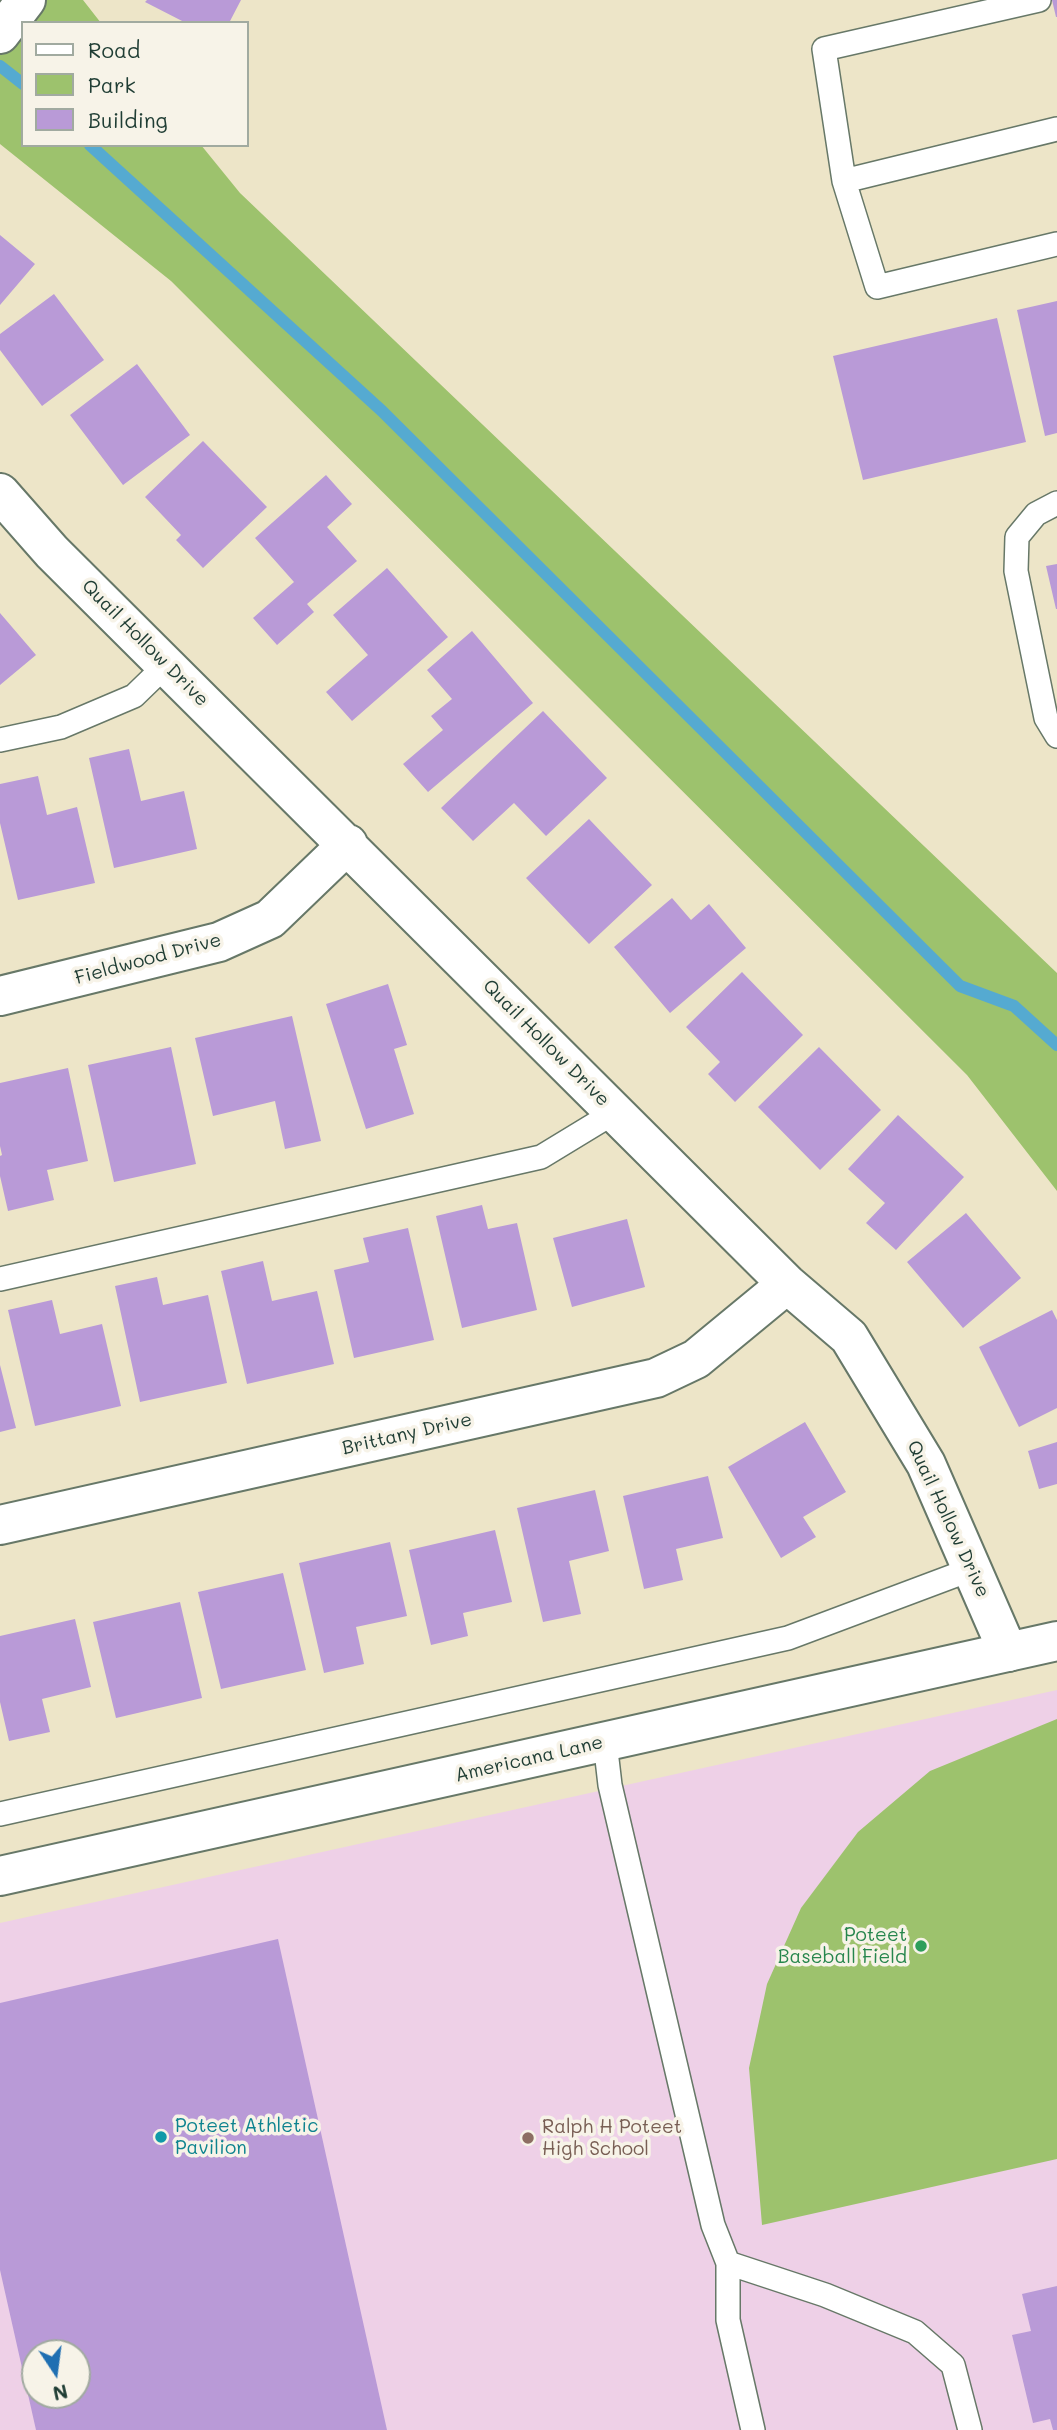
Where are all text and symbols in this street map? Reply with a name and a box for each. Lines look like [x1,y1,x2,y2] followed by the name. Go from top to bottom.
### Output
[21,21,248,147] legend
[88,36,140,63] text: Road
[88,71,136,98] text: Park
[88,106,168,133] text: Building
[77,575,213,711] street label: Quail Hollow Drive
[72,928,224,990] street label: Fieldwood Drive
[478,975,614,1111] street label: Quail Hollow Drive
[340,1408,474,1460] street label: Brittany Drive
[902,1437,994,1601] street label: Quail Hollow Drive
[453,1731,605,1787] street label: Americana Lane
[778,1924,907,1968] place label: Poteet Baseball Field
[913,1938,929,1954] marker: Poteet Baseball Field
[175,2115,318,2159] place label: Poteet Athletic Pavilion
[542,2116,682,2160] place label: Ralph H Poteet High School
[153,2129,169,2145] marker: Poteet Athletic Pavilion
[520,2130,536,2146] marker: Ralph H Poteet High School
[21,2339,91,2409] north arrow
[51,2379,70,2407] text: N

